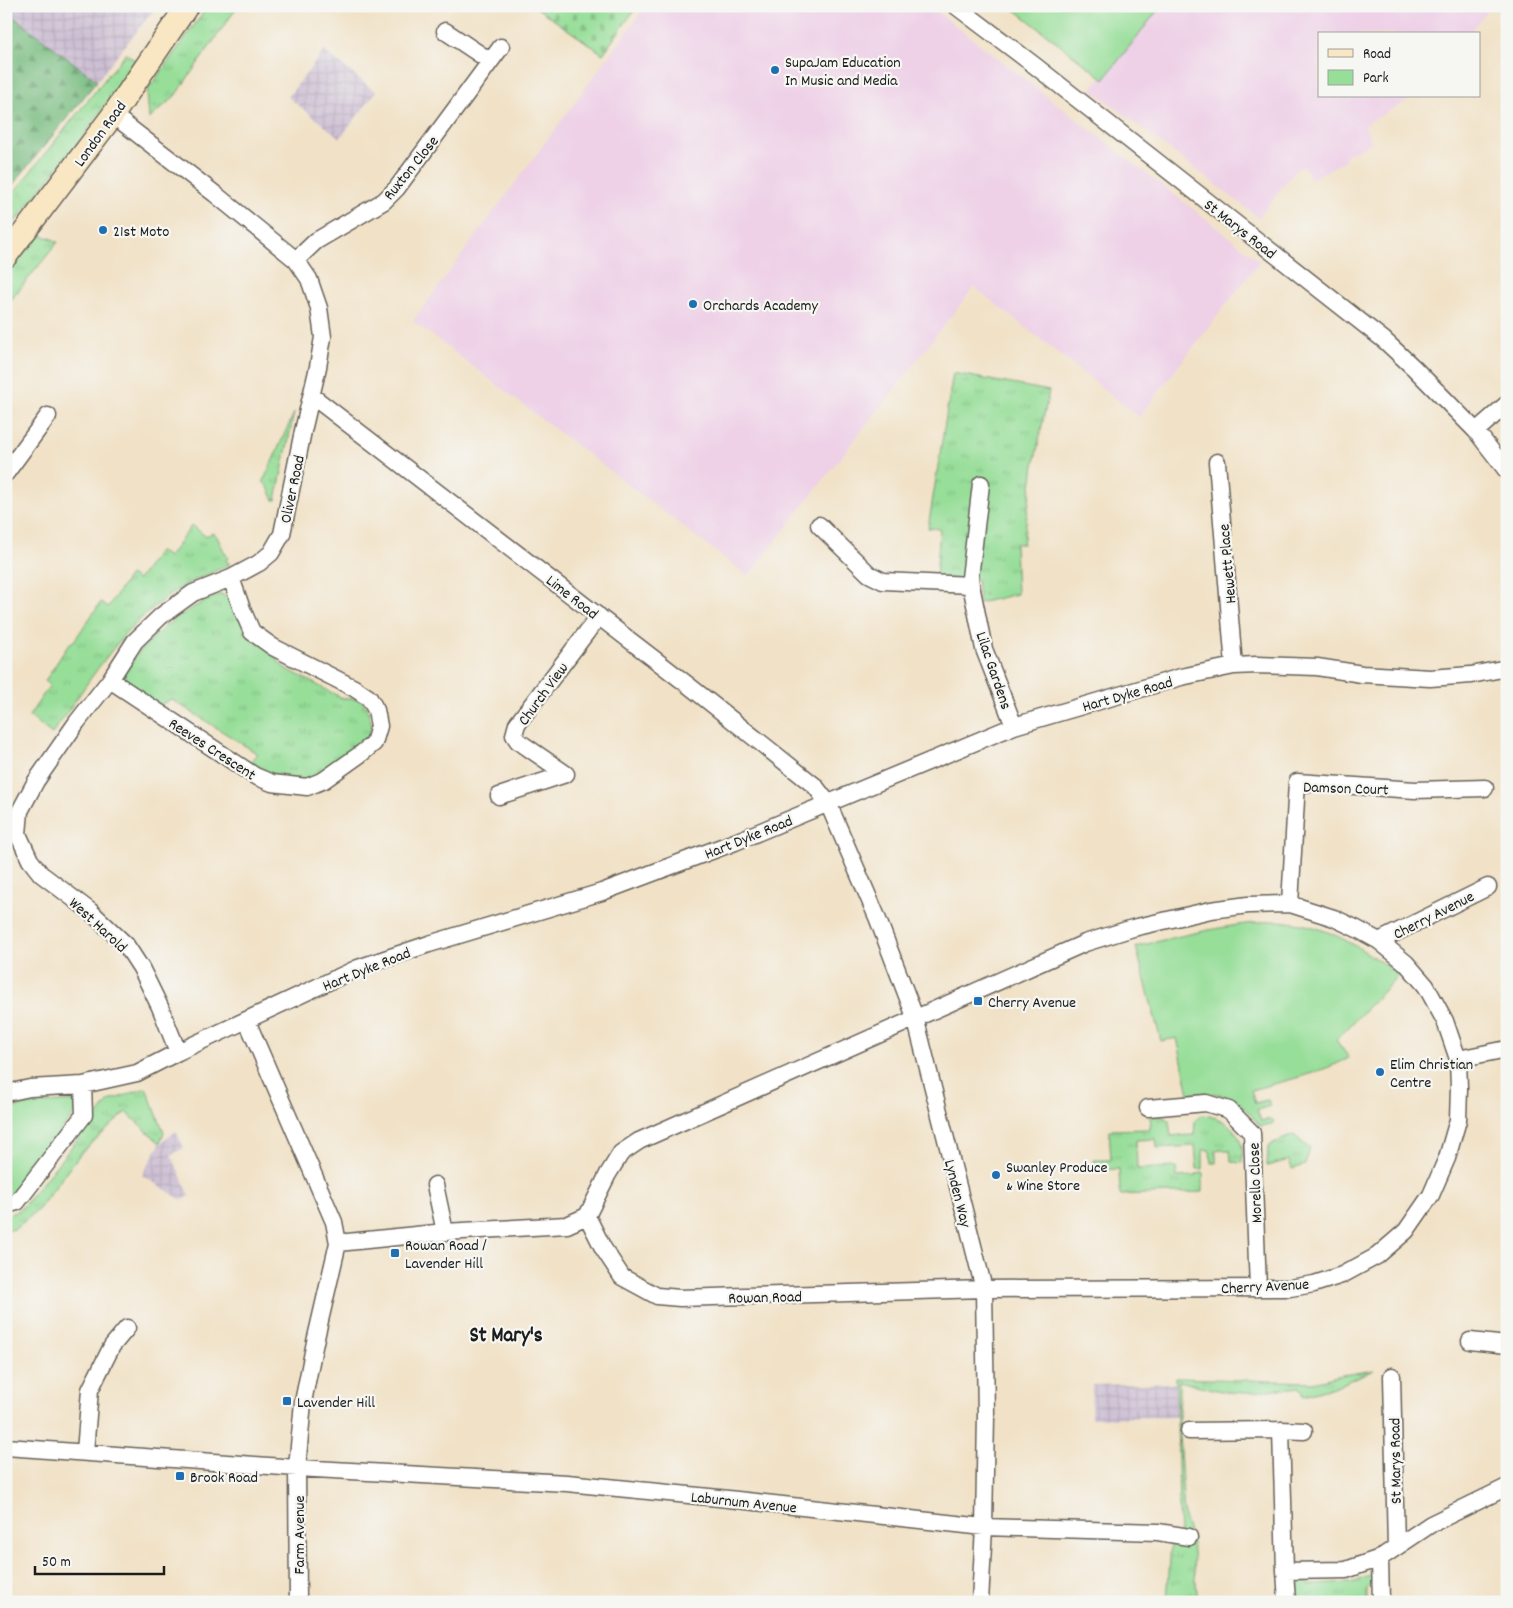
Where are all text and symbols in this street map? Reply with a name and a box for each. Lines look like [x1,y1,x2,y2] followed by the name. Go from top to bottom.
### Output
[1318,32,1480,98] legend
[1363,44,1391,66] text: Road
[785,52,901,93] place label: SupaJam Education In Music and Media
[769,64,781,76] marker: SupaJam Education In Music and Media
[1363,68,1389,90] text: Park
[69,97,133,172] street label: London Road
[379,131,445,206] street label: Ruxton Close
[1198,194,1281,266] street label: St Marys Road
[113,221,169,244] place label: 21st Moto
[97,224,109,236] marker: 21st Moto
[703,295,818,318] place label: Orchards Academy
[687,298,699,310] marker: Orchards Academy
[275,453,312,526] street label: Oliver Road
[1214,523,1243,605] street label: Hewett Place
[540,570,603,626] street label: Lime Road
[969,629,1017,713] street label: Lilac Gardens
[513,658,575,731] street label: Church View
[1080,672,1176,719] street label: Hart Dyke Road
[163,713,260,787] street label: Reeves Crescent
[1303,777,1389,802] street label: Damson Court
[701,810,796,866] street label: Hart Dyke Road
[1390,886,1479,946] street label: Cherry Avenue
[63,893,132,959] street label: West Harold
[319,942,414,998] street label: Hart Dyke Road
[988,992,1076,1015] place label: Cherry Avenue
[972,995,984,1007] marker: Cherry Avenue
[1390,1054,1473,1095] place label: Elim Christian Centre
[1374,1066,1386,1078] marker: Elim Christian Centre
[1244,1142,1269,1224] street label: Morello Close
[937,1157,976,1230] street label: Lynden Way
[1006,1157,1107,1198] place label: Swanley Produce & Wine Store
[990,1169,1002,1181] marker: Swanley Produce & Wine Store
[405,1235,487,1276] place label: Rowan Road / Lavender Hill
[389,1247,401,1259] marker: Rowan Road / Lavender Hill
[1221,1274,1310,1301] street label: Cherry Avenue
[728,1286,802,1311] street label: Rowan Road
[469,1322,543,1352] district label: St Mary's
[297,1392,375,1415] place label: Lavender Hill
[281,1395,293,1407] marker: Lavender Hill
[1384,1418,1409,1504] street label: St Marys Road
[190,1467,258,1490] place label: Brook Road
[174,1470,186,1482] marker: Brook Road
[690,1486,798,1520] street label: Laburnum Avenue
[289,1495,312,1575] street label: Farm Avenue
[35,1543,164,1575] scale bar
[42,1552,71,1574] text: 50 m

